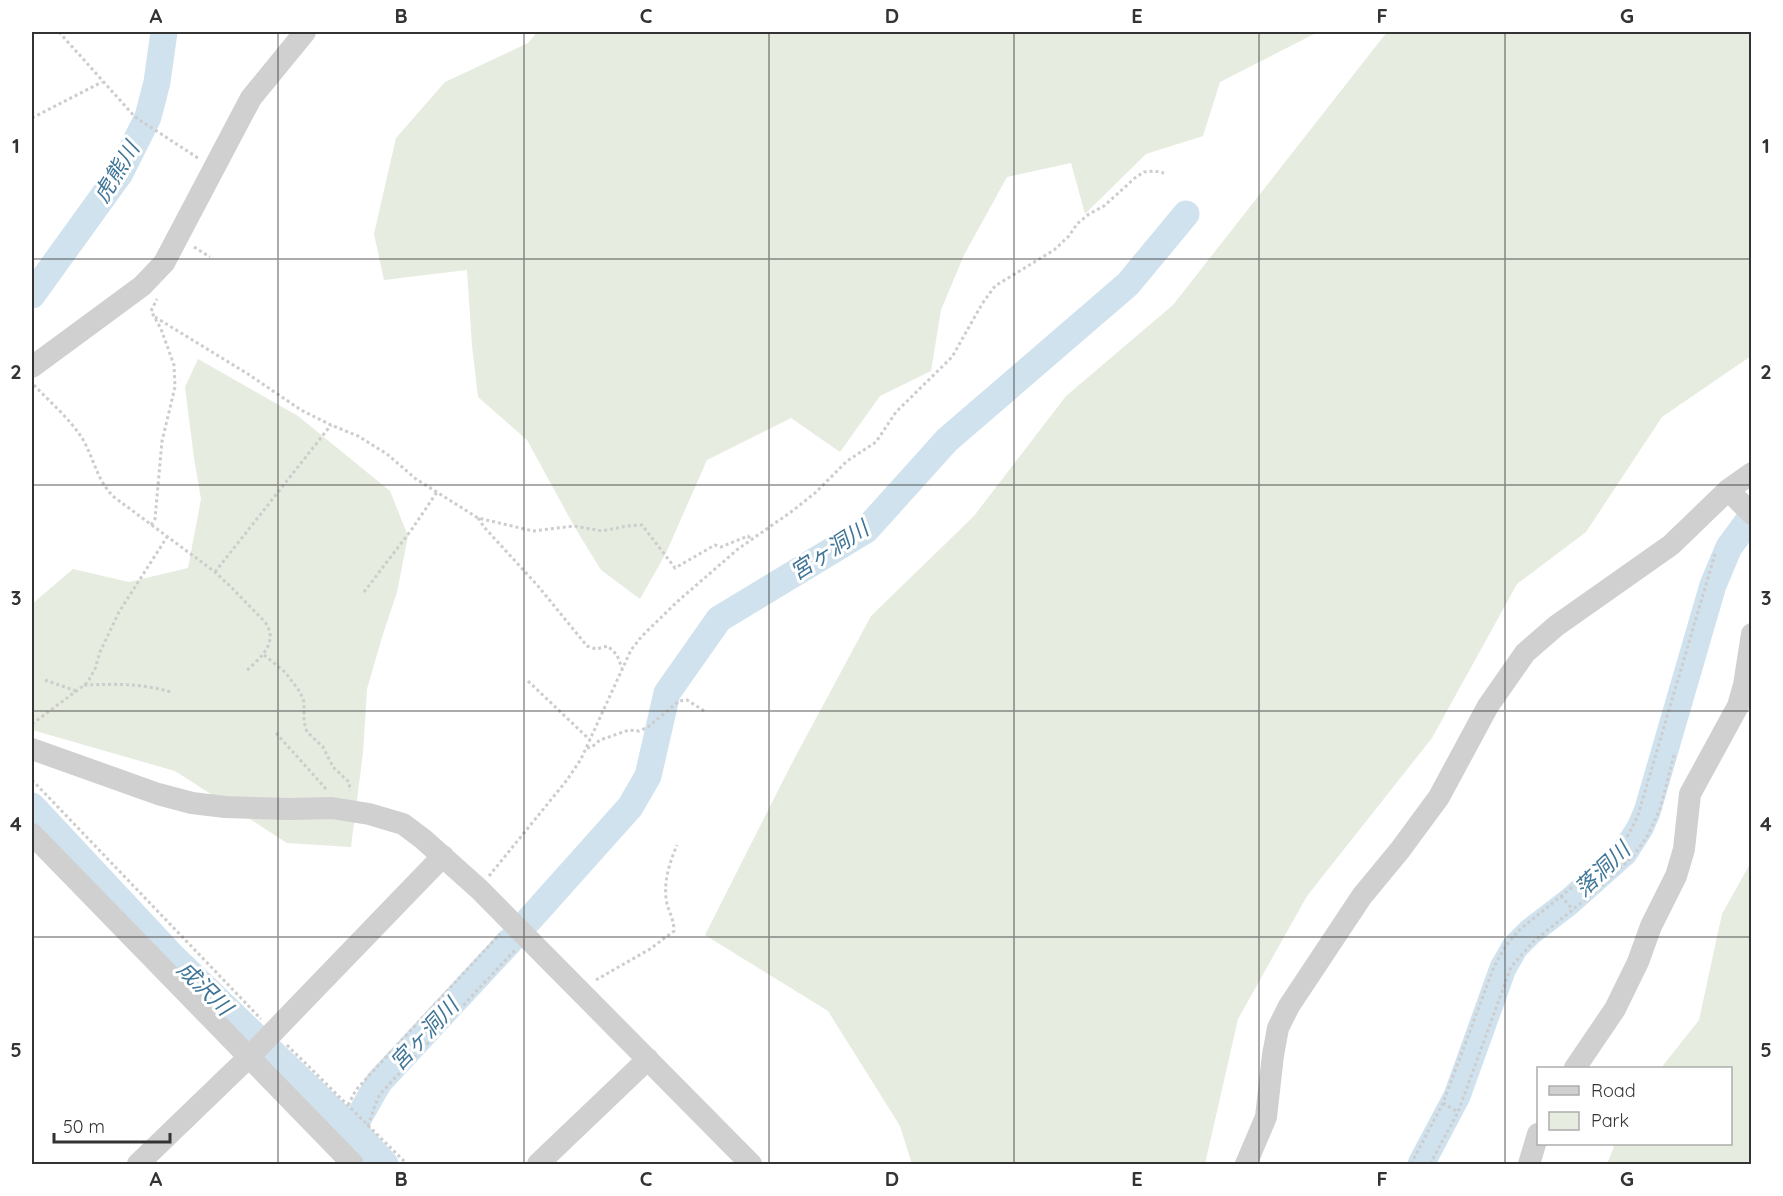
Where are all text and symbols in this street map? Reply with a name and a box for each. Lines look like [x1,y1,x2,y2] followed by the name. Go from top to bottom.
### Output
[150,3,163,28] text: A
[394,3,408,28] text: B
[640,3,653,28] text: C
[885,3,899,28] text: D
[1131,3,1143,28] text: E
[1376,3,1388,28] text: F
[1620,3,1634,28] text: G
[12,133,20,158] text: 1
[1762,133,1770,158] text: 1
[87,135,146,208] water label: 虎熊川
[10,359,22,384] text: 2
[1760,359,1772,384] text: 2
[784,513,875,586] water label: 宮ヶ洞川
[11,585,21,610] text: 3
[1761,585,1771,610] text: 3
[10,811,22,836] text: 4
[1760,811,1772,836] text: 4
[1569,835,1637,902] water label: 落洞川
[172,955,240,1022] water label: 成沢川
[384,991,466,1076] water label: 宮ヶ洞川
[10,1037,22,1062] text: 5
[1760,1037,1772,1062] text: 5
[1537,1067,1732,1145] legend
[1591,1079,1636,1102] text: Road
[54,1106,170,1144] scale bar
[1591,1109,1629,1132] text: Park
[63,1115,105,1138] text: 50 m
[150,1166,163,1191] text: A
[394,1166,408,1191] text: B
[640,1166,653,1191] text: C
[885,1166,899,1191] text: D
[1131,1166,1143,1191] text: E
[1376,1166,1388,1191] text: F
[1620,1166,1634,1191] text: G

